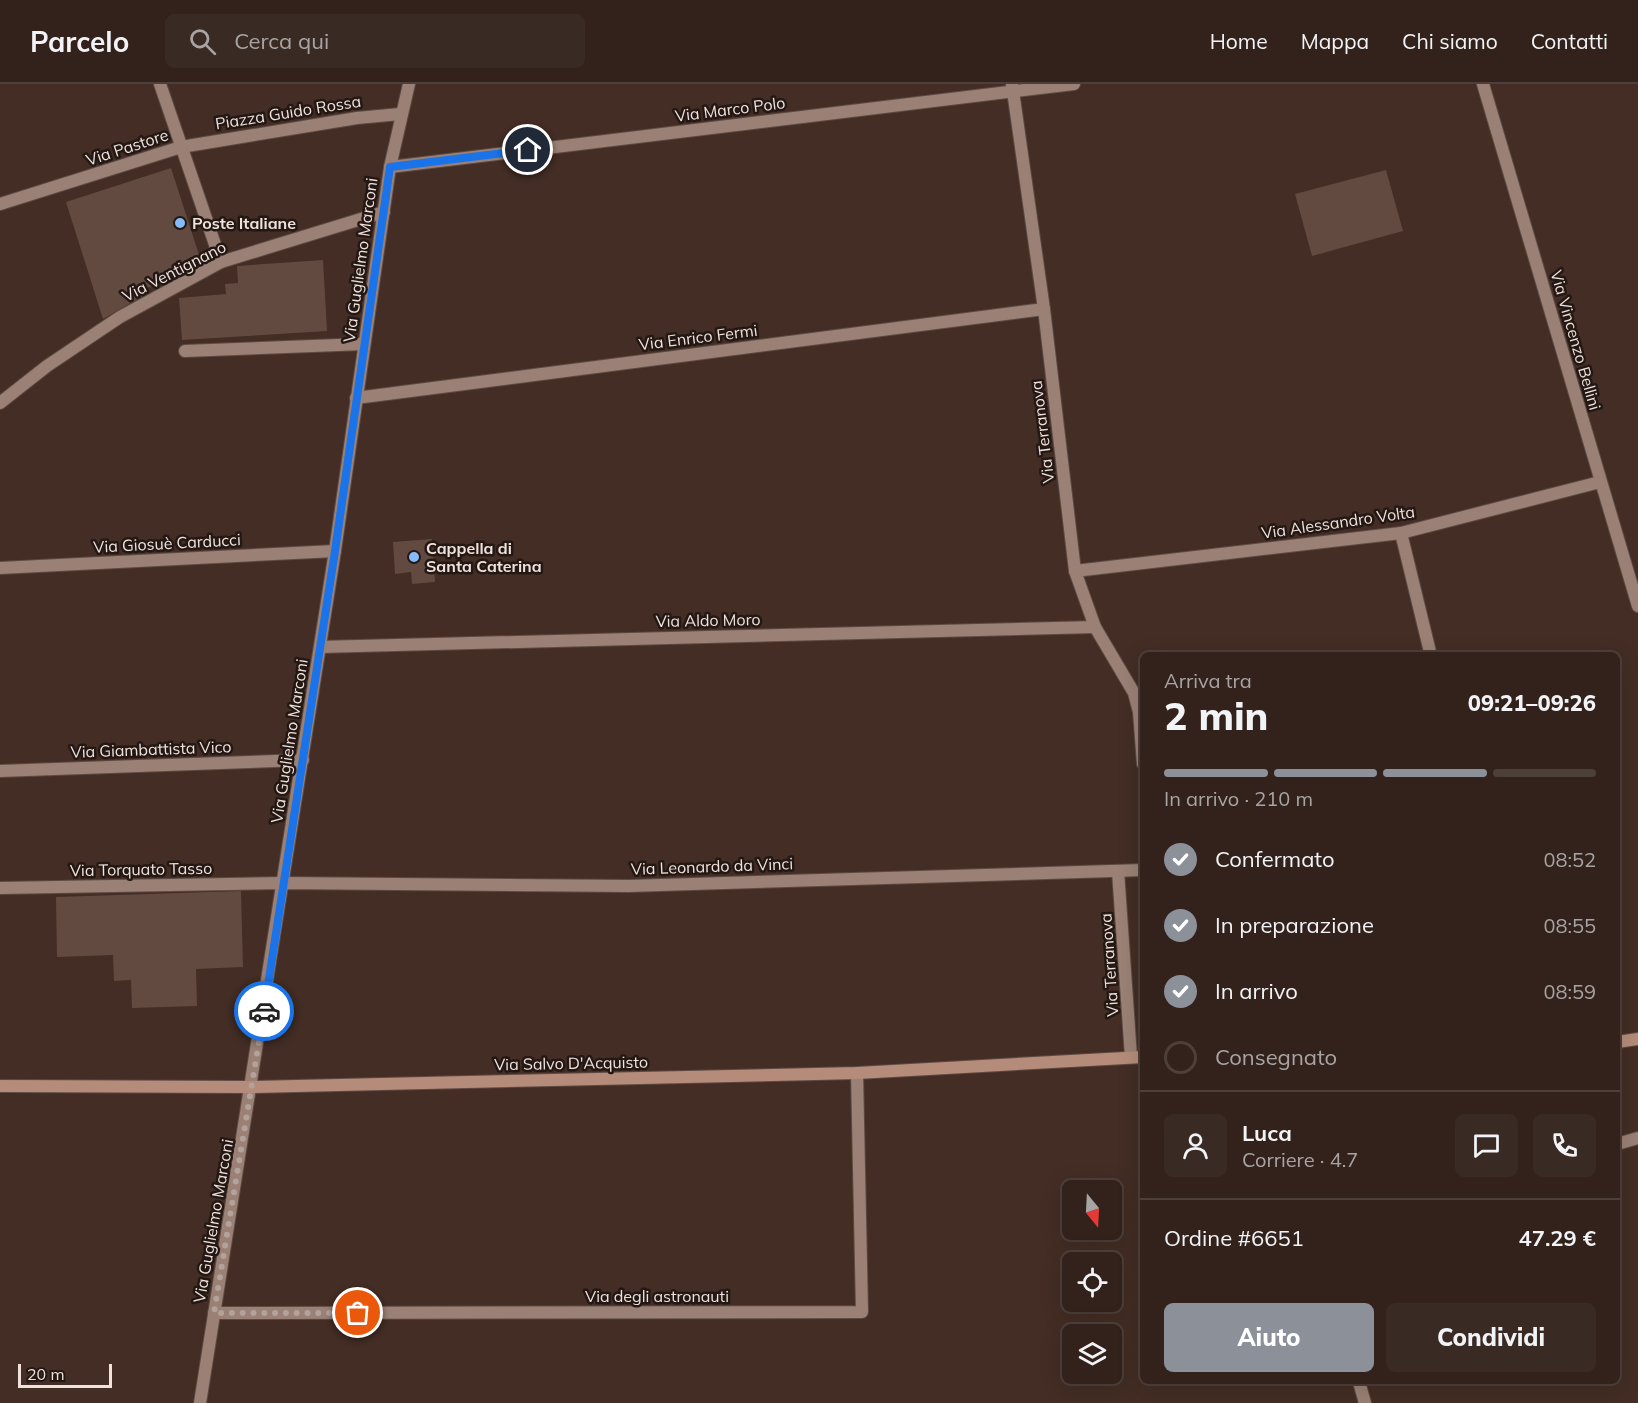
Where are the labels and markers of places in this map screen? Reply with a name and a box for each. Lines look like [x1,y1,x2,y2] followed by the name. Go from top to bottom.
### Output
[502,124,553,175] pin
[192,213,296,233] place label: Poste Italiane
[173,216,187,230] marker: Poste Italiane
[426,538,542,576] place label: Cappella di Santa Caterina
[407,550,421,564] marker: Cappella di Santa Caterina
[332,1287,383,1338] pin

